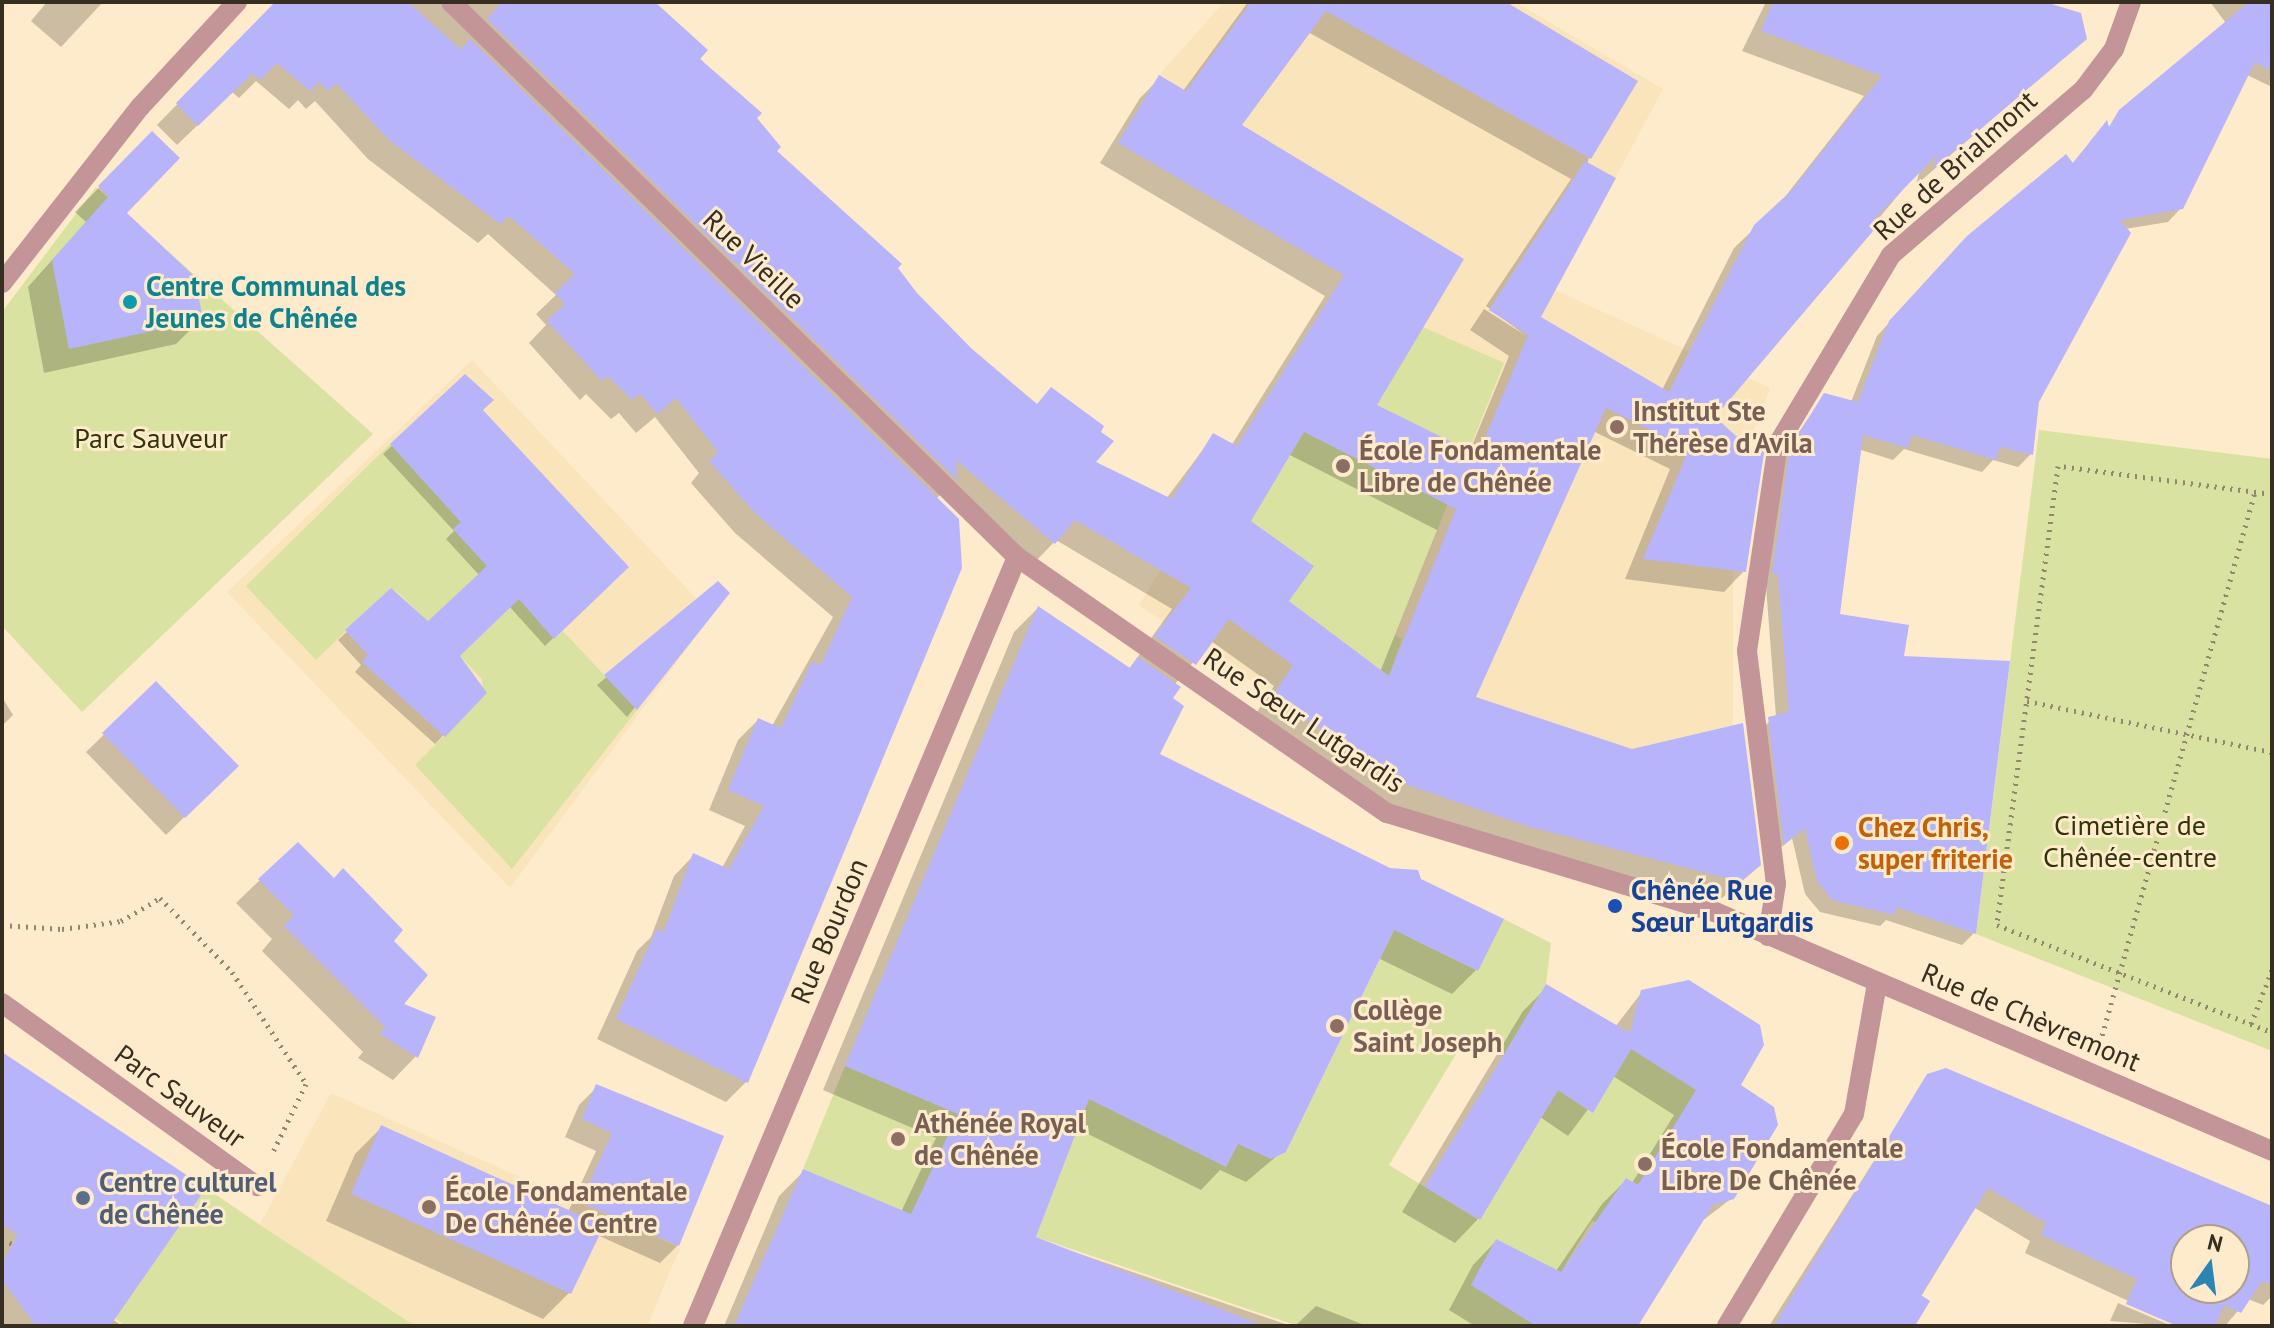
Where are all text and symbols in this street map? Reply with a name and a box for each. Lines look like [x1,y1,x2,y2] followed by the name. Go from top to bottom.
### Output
[1866,83,2044,247] street label: Rue de Brialmont
[696,202,812,316] street label: Rue Vieille
[146,269,406,335] place label: Centre Communal des Jeunes de Chênée
[121,293,139,311] marker: Centre Communal des Jeunes de Chênée
[1633,394,1813,460] place label: Institut Ste Thérèse d'Avila
[1608,418,1626,436] marker: Institut Ste Thérèse d'Avila
[74,421,228,455] park label: Parc Sauveur
[1359,433,1601,499] place label: École Fondamentale Libre de Chênée
[1334,457,1352,475] marker: École Fondamentale Libre de Chênée
[1197,640,1411,800] street label: Rue Sœur Lutgardis
[2043,808,2217,874] park label: Cimetière de Chênée-centre
[1858,810,2013,876] place label: Chez Chris, super friterie
[1833,834,1851,852] marker: Chez Chris, super friterie
[783,853,875,1009] street label: Rue Bourdon
[1631,873,1814,939] place label: Chênée Rue Sœur Lutgardis
[1606,897,1624,915] marker: Chênée Rue Sœur Lutgardis
[1916,956,2146,1078] street label: Rue de Chèvremont
[1353,993,1502,1059] place label: Collège Saint Joseph
[1328,1017,1346,1035] marker: Collège Saint Joseph
[108,1037,252,1155] street label: Parc Sauveur
[914,1106,1086,1172] place label: Athénée Royal de Chênée
[889,1130,907,1148] marker: Athénée Royal de Chênée
[1661,1131,1903,1197] place label: École Fondamentale Libre De Chênée
[1636,1155,1654,1173] marker: École Fondamentale Libre De Chênée
[99,1165,277,1231] place label: Centre culturel de Chênée
[445,1174,687,1240] place label: École Fondamentale De Chênée Centre
[74,1189,92,1207] marker: Centre culturel de Chênée
[420,1198,438,1216] marker: École Fondamentale De Chênée Centre
[2170,1224,2250,1304] north arrow
[2205,1227,2226,1258] text: N

